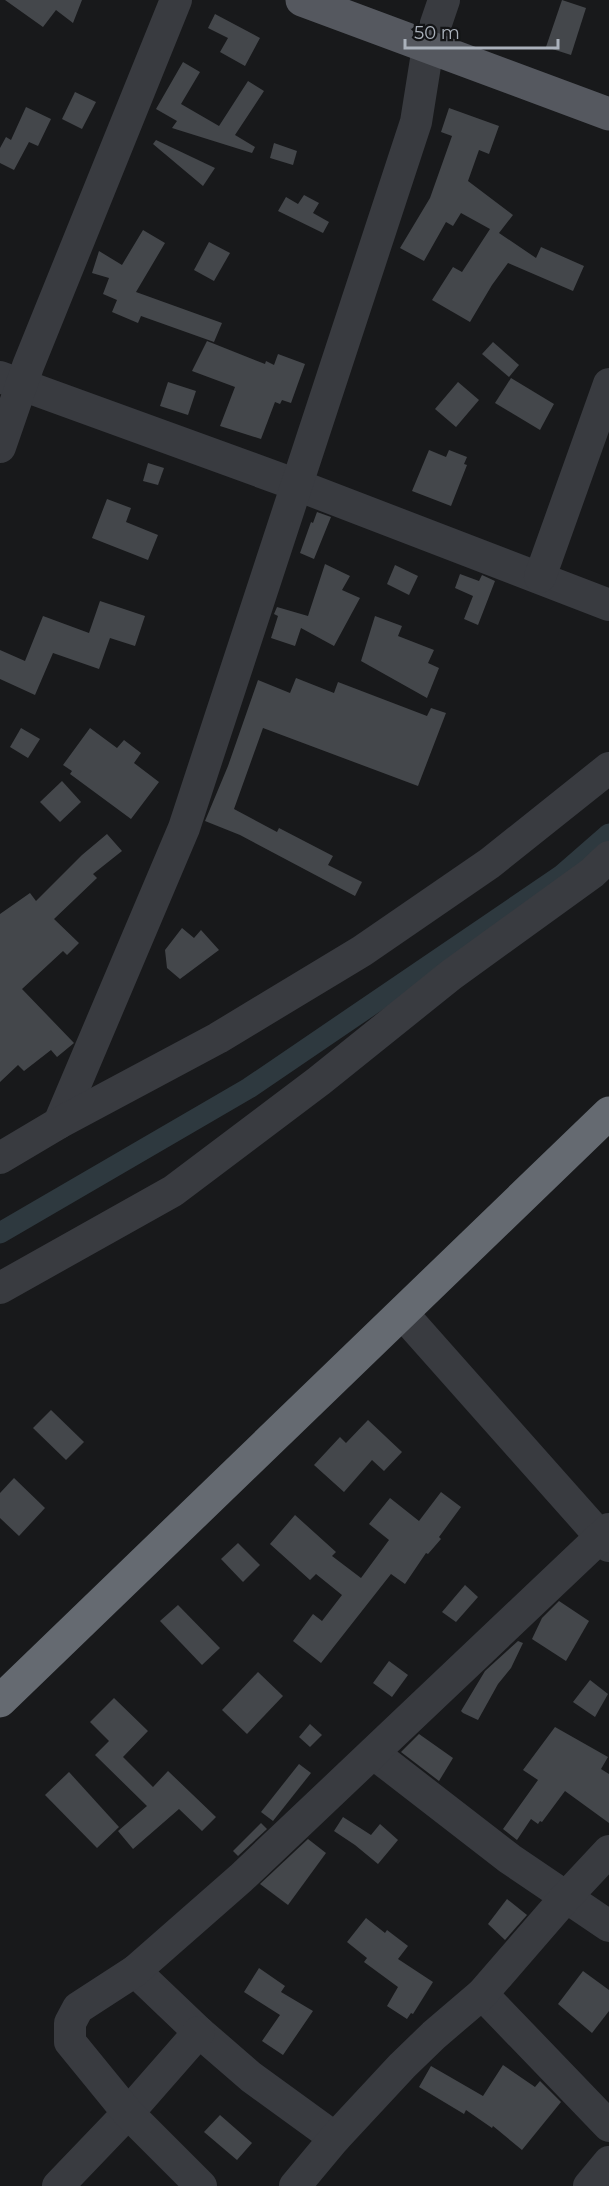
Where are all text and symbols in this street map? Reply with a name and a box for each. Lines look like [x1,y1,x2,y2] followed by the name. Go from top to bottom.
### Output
[405,12,558,50] scale bar
[414,22,460,44] text: 50 m

